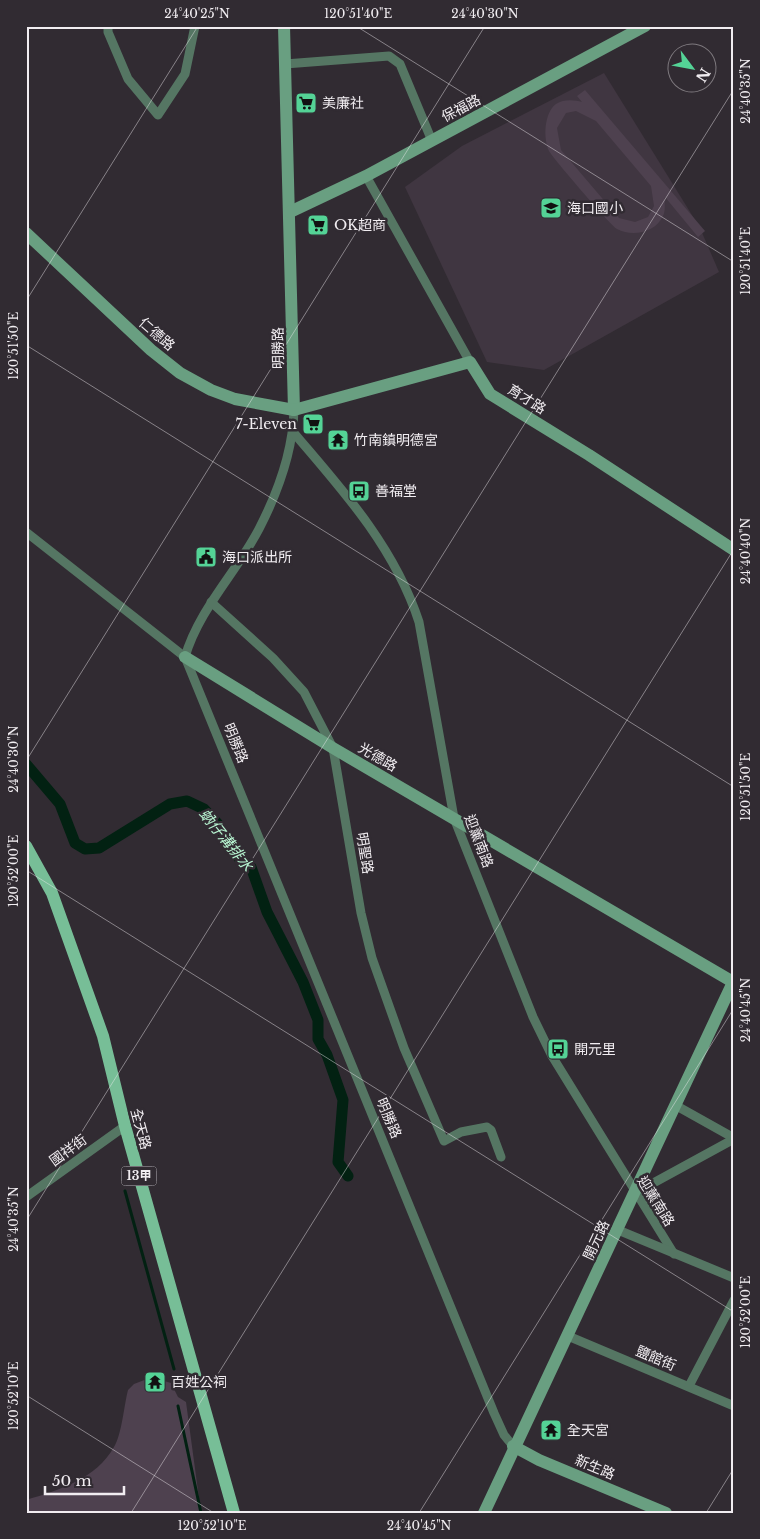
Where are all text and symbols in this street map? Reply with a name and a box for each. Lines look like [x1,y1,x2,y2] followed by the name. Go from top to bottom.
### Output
[164,6,230,21] text: 24°40'25"N
[324,6,392,21] text: 120°51'40"E
[451,6,519,21] text: 24°40'30"N
[668,42,718,92] north arrow
[738,58,753,124] text: 24°40'35"N
[692,65,714,85] text: N
[438,90,484,126] street label: 保福路
[294,91,318,115] supermarket icon: 美廉社
[322,94,364,112] place label: 美廉社
[539,196,563,220] school or university icon: 海口國小
[567,199,623,217] place label: 海口國小
[306,213,330,237] supermarket icon: OK超商
[334,216,386,234] place label: OK超商
[738,227,753,295] text: 120°51'40"E
[6,312,21,380] text: 120°51'50"E
[135,313,179,355] street label: 仁德路
[269,327,287,369] street label: 明勝路
[504,380,550,418] street label: 育才路
[301,412,325,436] supermarket icon: 7-Eleven
[235,415,297,433] place label: 7-Eleven
[326,428,350,452] temple icon: 竹南鎮明德宮
[354,431,438,449] place label: 竹南鎮明德宮
[347,479,371,503] bus stop icon: 善福堂
[375,482,417,500] place label: 善福堂
[738,518,753,584] text: 24°40'40"N
[194,545,218,569] public building icon: 海口派出所
[222,548,292,566] place label: 海口派出所
[220,720,252,766] street label: 明勝路
[6,725,21,793] text: 24°40'30"N
[355,739,401,775] street label: 光德路
[738,753,753,821] text: 120°51'50"E
[195,805,258,876] water label: 蚋仔溝排水
[461,812,497,870] street label: 迎薰南路
[353,831,377,875] street label: 明聖路
[6,835,21,907] text: 120°52'00"E
[738,977,753,1042] text: 24°40'45"N
[546,1037,570,1061] bus stop icon: 開元里
[574,1040,616,1058] place label: 開元里
[373,1095,405,1141] street label: 明勝路
[127,1106,155,1152] street label: 全天路
[46,1130,90,1170] street label: 國祥街
[122,1166,156,1186] road number: 13甲
[634,1172,678,1230] street label: 迎薰南路
[6,1186,21,1252] text: 24°40'35"N
[579,1217,613,1263] street label: 開元路
[738,1276,753,1348] text: 120°52'00"E
[633,1342,679,1374] street label: 鹽館街
[6,1361,21,1431] text: 120°52'10"E
[143,1370,167,1394] temple icon: 百姓公祠
[171,1373,227,1391] place label: 百姓公祠
[539,1418,563,1442] temple icon: 全天宮
[567,1421,609,1439] place label: 全天宮
[572,1451,618,1483] street label: 新生路
[45,1464,124,1496] scale bar
[52,1471,92,1490] text: 50 m
[177,1518,247,1533] text: 120°52'10"E
[387,1518,452,1533] text: 24°40'45"N

